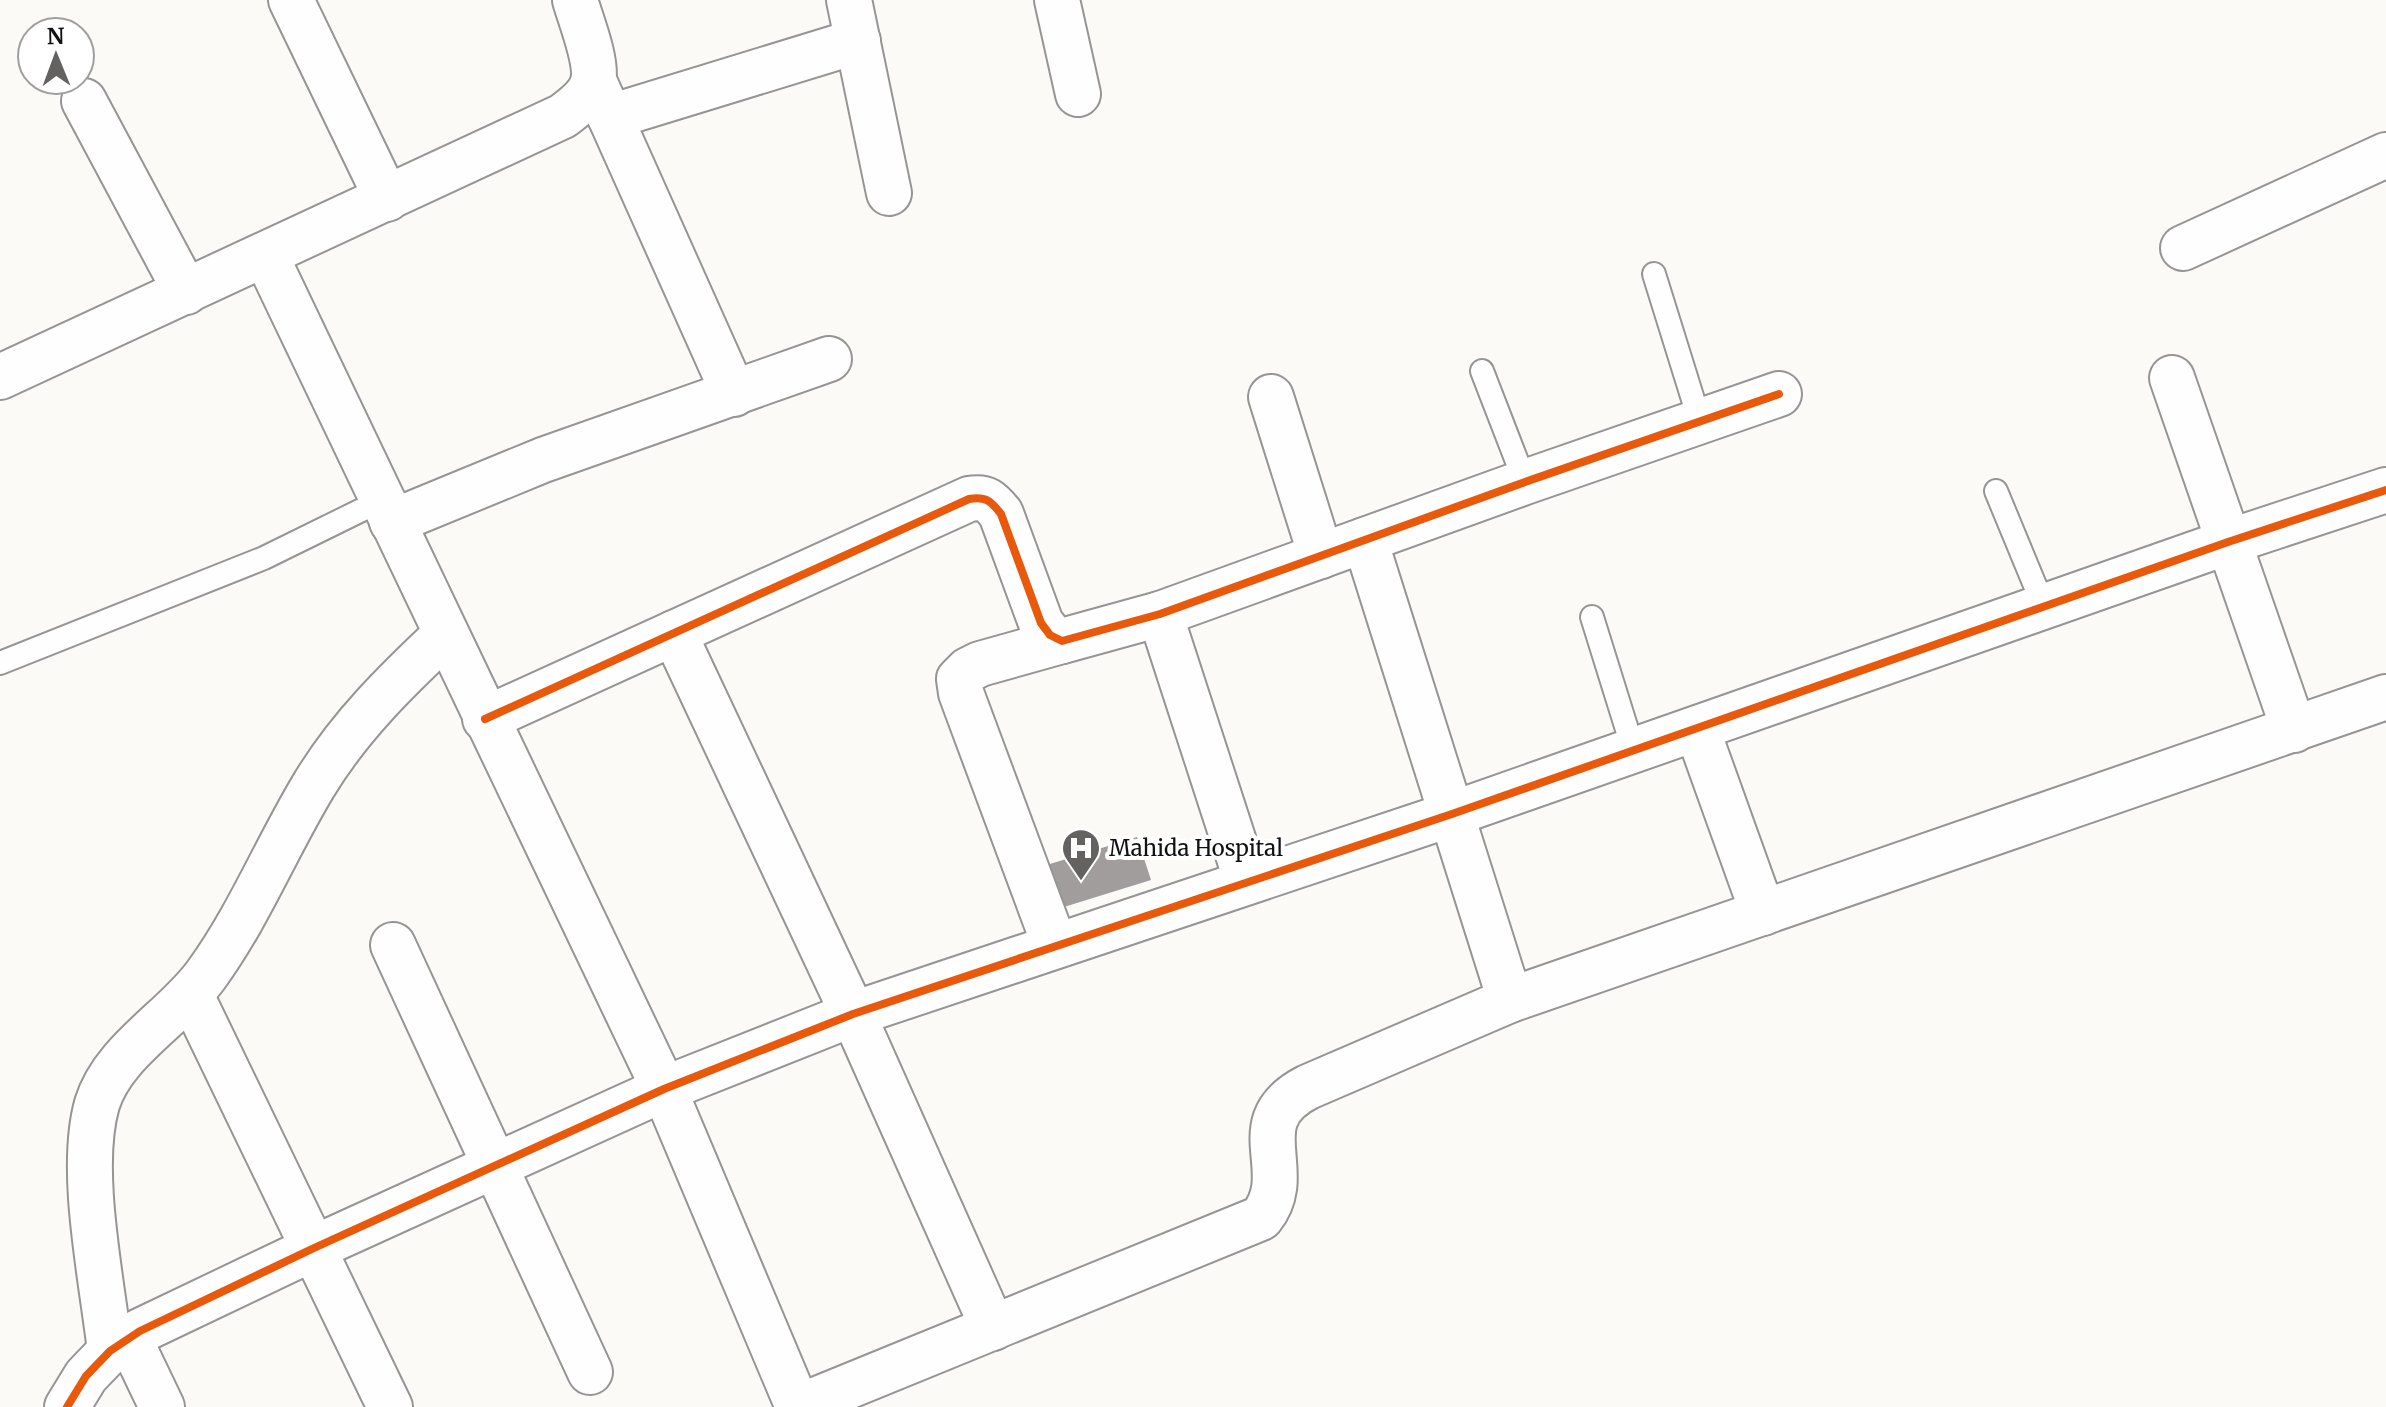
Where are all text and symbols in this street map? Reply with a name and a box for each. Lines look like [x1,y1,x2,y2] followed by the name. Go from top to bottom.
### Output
[16,16,96,96] north arrow
[47,22,65,50] text: N
[1060,827,1102,882] hospital icon: Mahida Hospital
[1109,834,1283,862] place label: Mahida Hospital

